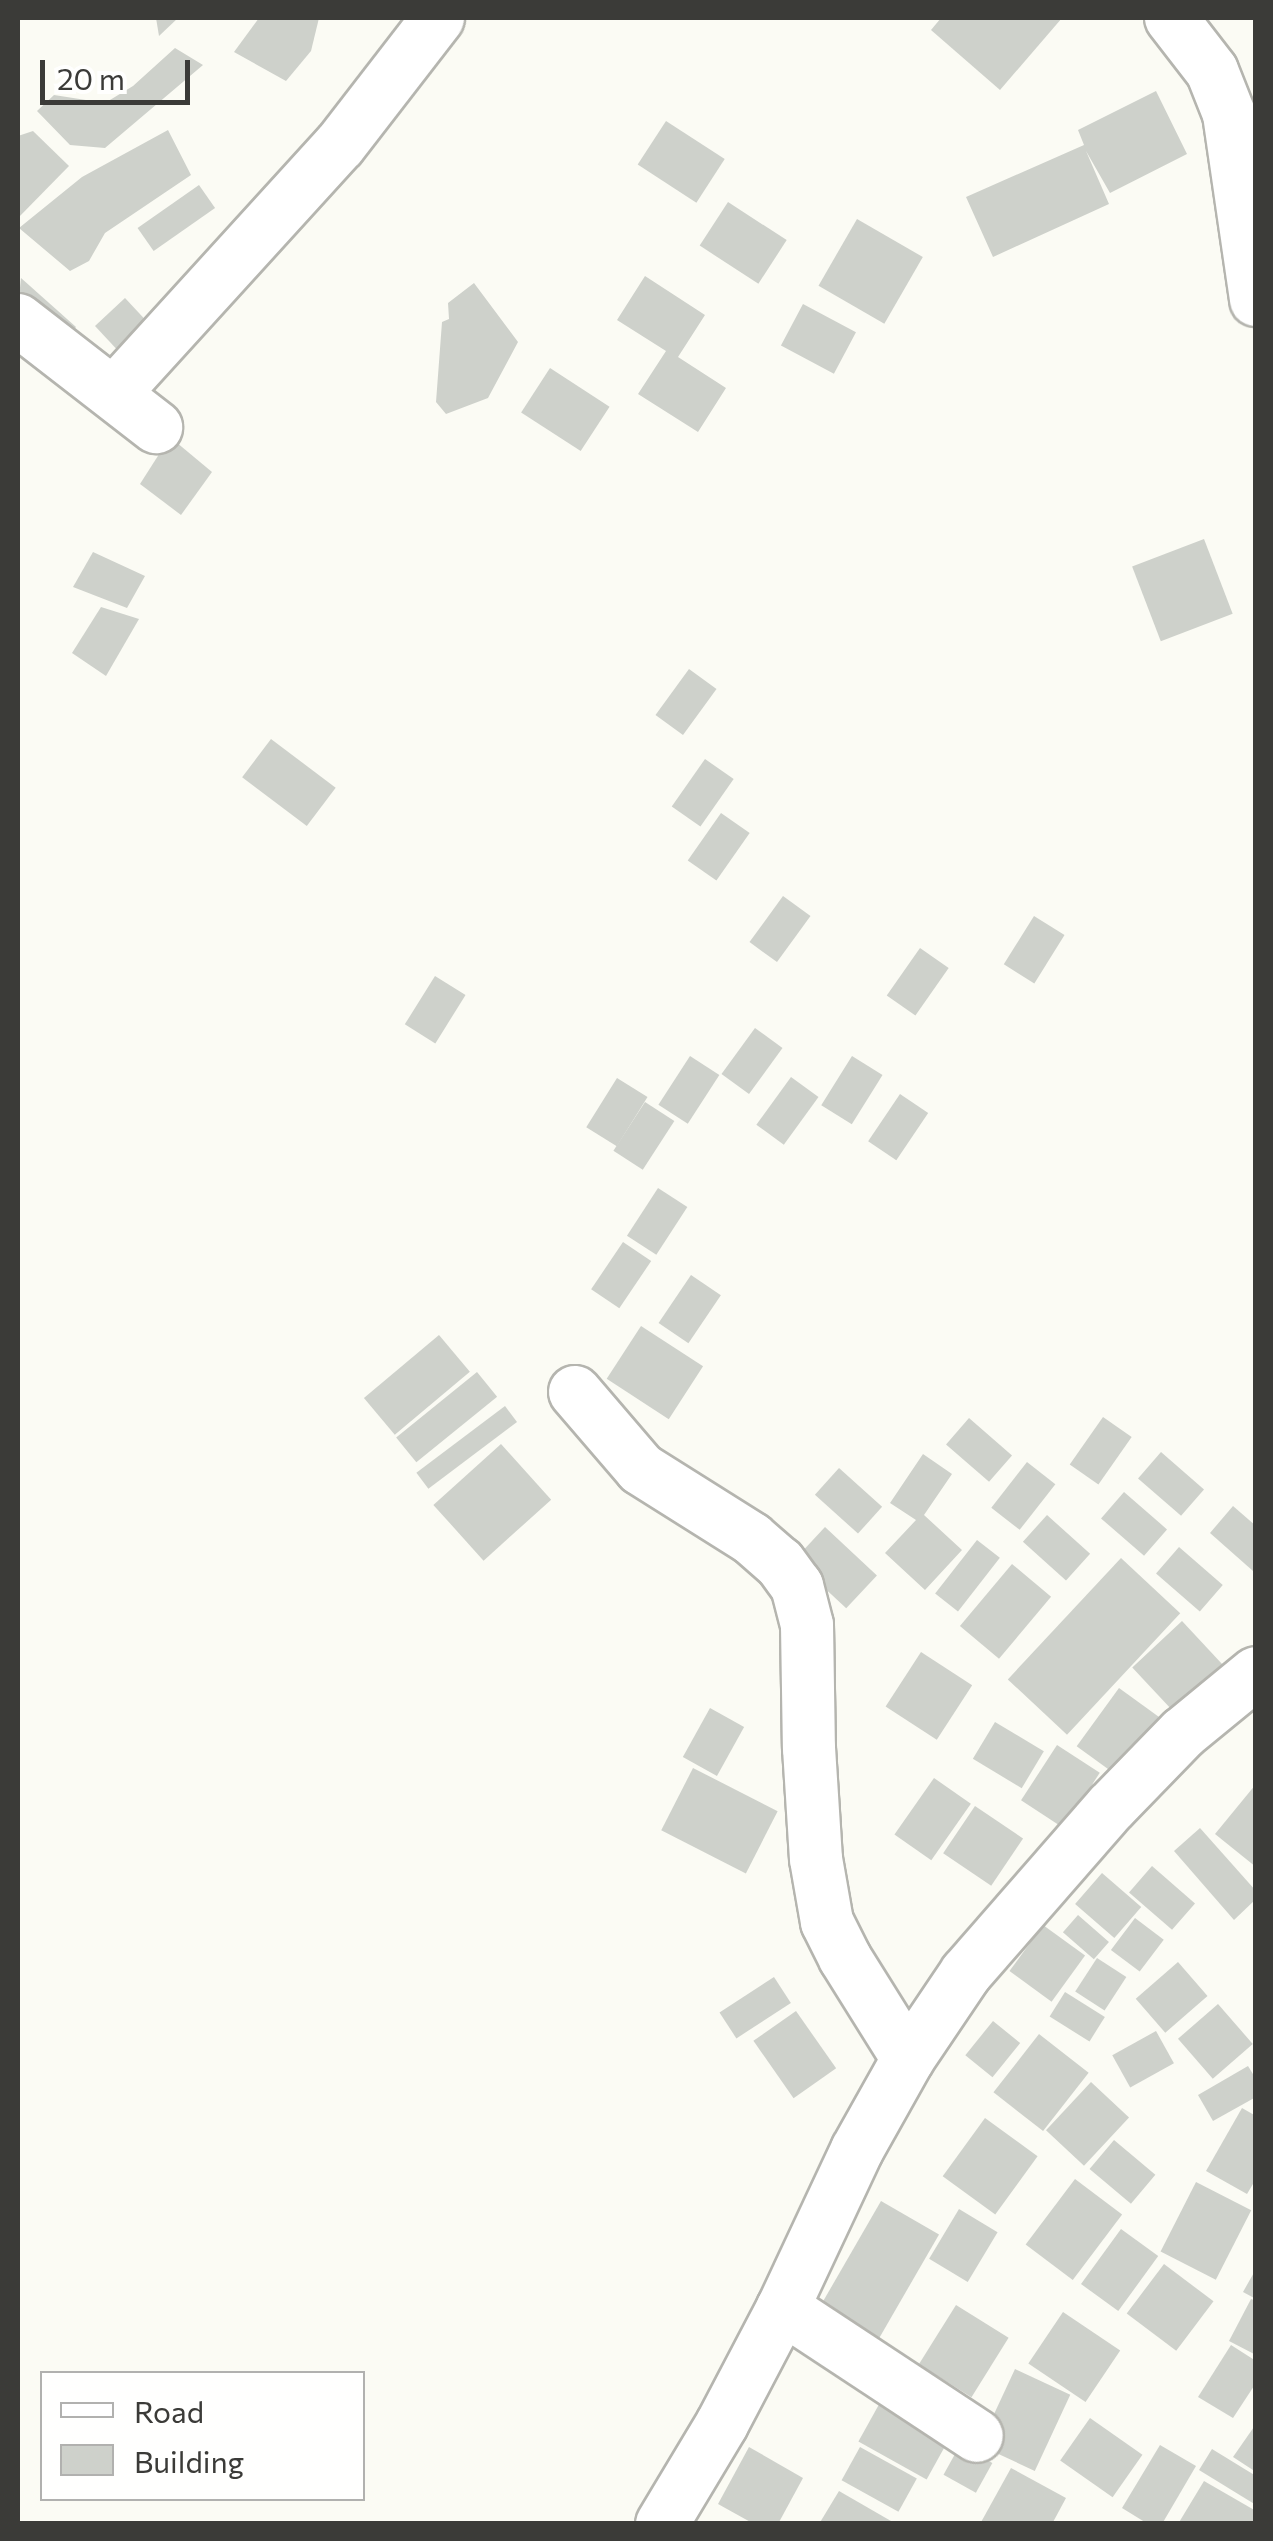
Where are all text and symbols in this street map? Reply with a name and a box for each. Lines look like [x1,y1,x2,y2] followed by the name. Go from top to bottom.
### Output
[45,40,195,102] scale bar
[57,59,125,96] text: 20 m
[40,2371,365,2501] legend
[134,2392,204,2429] text: Road
[134,2442,244,2479] text: Building

